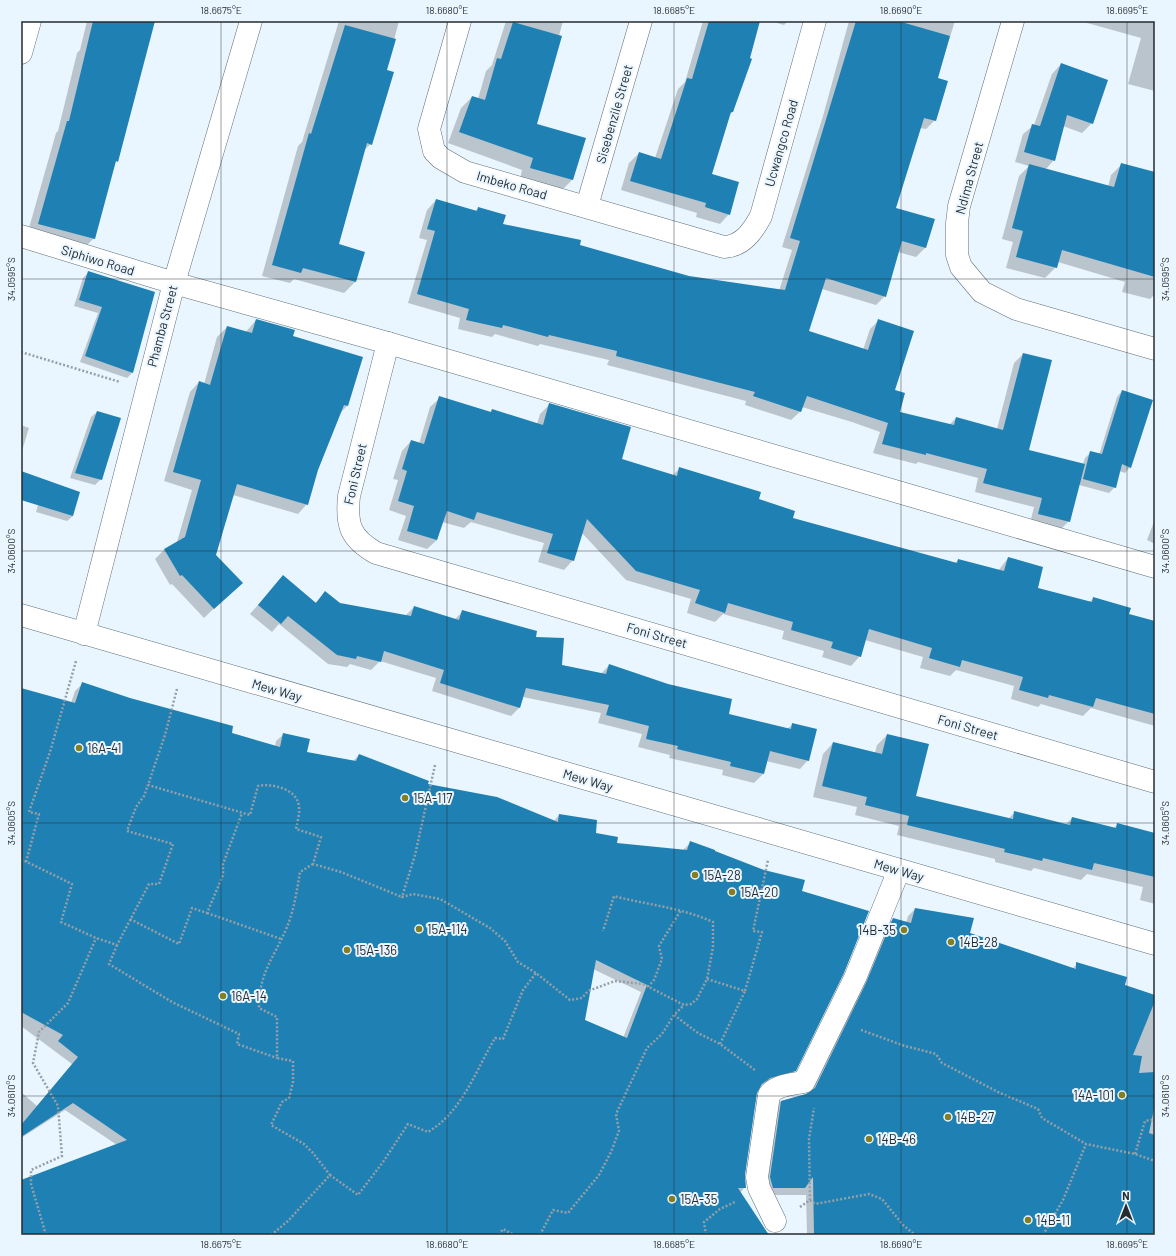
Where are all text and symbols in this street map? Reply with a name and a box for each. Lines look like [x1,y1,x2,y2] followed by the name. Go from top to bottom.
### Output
[200,4,242,16] text: 18.6675°E
[426,4,468,16] text: 18.6680°E
[653,4,695,16] text: 18.6685°E
[880,4,922,16] text: 18.6690°E
[1106,4,1148,16] text: 18.6695°E
[592,63,636,165] street label: Sisebenzile Street
[761,97,801,189] street label: Ucwangco Road
[952,140,986,216] street label: Ndima Street
[475,167,549,203] street label: Imbeko Road
[59,241,137,279] street label: Siphiwo Road
[5,257,17,301] text: 34.0595°S
[1159,257,1171,301] text: 34.0595°S
[143,283,181,369] street label: Phamba Street
[340,442,370,506] street label: Foni Street
[5,528,17,573] text: 34.0600°S
[1159,528,1171,573] text: 34.0600°S
[625,619,689,651] street label: Foni Street
[250,675,304,705] street label: Mew Way
[936,711,1000,743] street label: Foni Street
[87,740,122,756] place label: 16A-41
[74,743,84,753] marker: 16A-41
[561,765,615,795] street label: Mew Way
[413,790,452,806] place label: 15A-117
[400,793,410,803] marker: 15A-117
[5,801,17,845] text: 34.0605°S
[1159,801,1171,845] text: 34.0605°S
[872,855,926,885] street label: Mew Way
[703,867,741,883] place label: 15A-28
[690,870,700,880] marker: 15A-28
[740,884,778,900] place label: 15A-20
[727,887,737,897] marker: 15A-20
[427,921,467,937] place label: 15A-114
[858,922,896,938] place label: 14B-35
[414,924,424,934] marker: 15A-114
[899,925,909,935] marker: 14B-35
[959,934,998,950] place label: 14B-28
[946,937,956,947] marker: 14B-28
[355,942,397,958] place label: 15A-136
[342,945,352,955] marker: 15A-136
[231,988,267,1004] place label: 16A-14
[218,991,228,1001] marker: 16A-14
[5,1075,17,1117] text: 34.0610°S
[1159,1075,1171,1117] text: 34.0610°S
[1073,1087,1114,1103] place label: 14A-101
[1117,1090,1127,1100] marker: 14A-101
[956,1109,994,1125] place label: 14B-27
[943,1112,953,1122] marker: 14B-27
[877,1131,916,1147] place label: 14B-46
[864,1134,874,1144] marker: 14B-46
[1106,1186,1146,1226] north arrow
[1122,1189,1130,1202] text: N
[680,1191,718,1207] place label: 15A-35
[667,1194,677,1204] marker: 15A-35
[1036,1212,1070,1228] place label: 14B-11
[1023,1215,1033,1225] marker: 14B-11
[200,1238,242,1250] text: 18.6675°E
[426,1238,468,1250] text: 18.6680°E
[653,1238,695,1250] text: 18.6685°E
[880,1238,922,1250] text: 18.6690°E
[1106,1238,1148,1250] text: 18.6695°E

